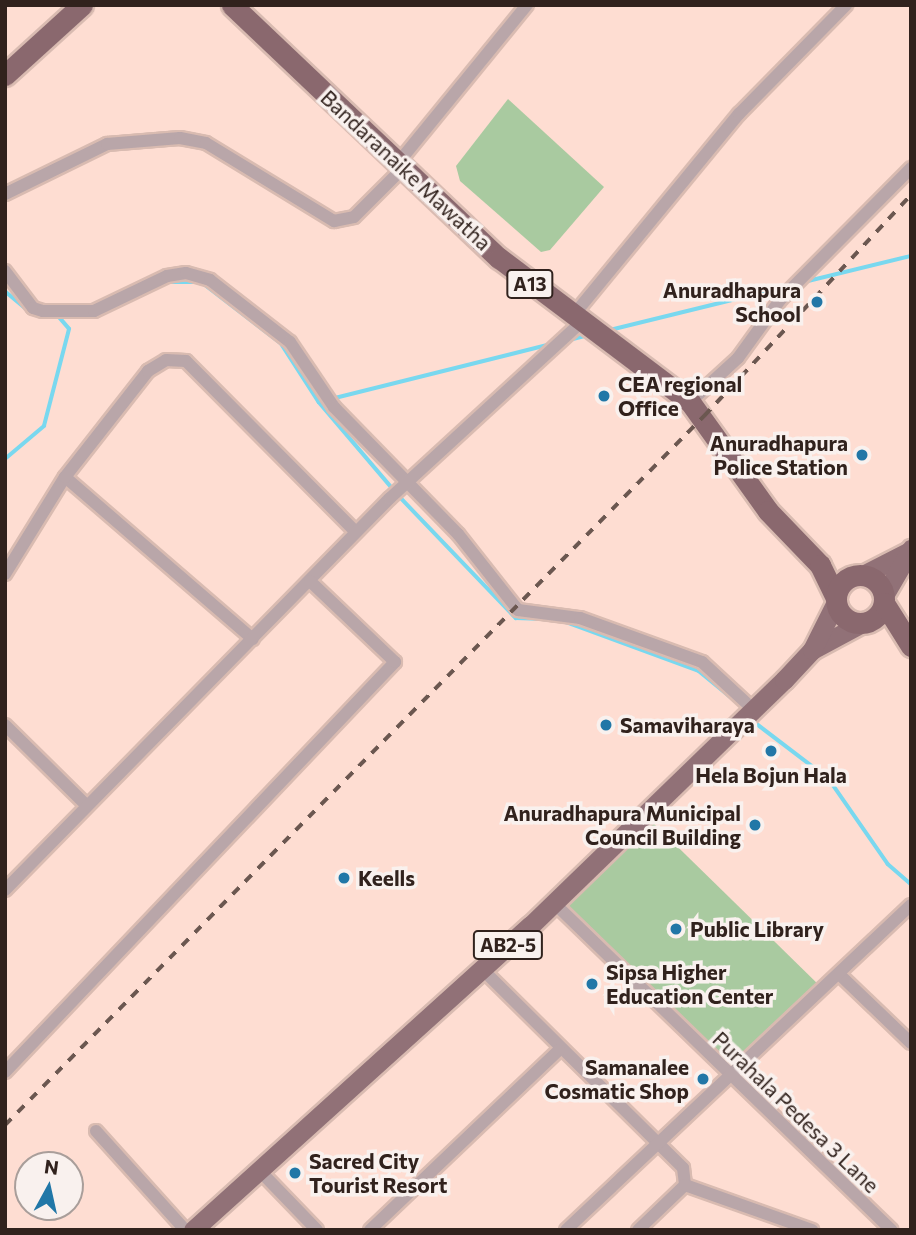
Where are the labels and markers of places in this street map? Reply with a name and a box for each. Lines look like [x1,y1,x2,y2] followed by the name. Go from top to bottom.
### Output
[663,277,801,327] place label: Anuradhapura School
[807,292,827,312] marker: Anuradhapura School
[618,371,742,421] place label: CEA regional Office
[596,388,612,404] marker: CEA regional Office
[710,430,848,480] place label: Anuradhapura Police Station
[854,447,870,463] marker: Anuradhapura Police Station
[620,712,755,738] place label: Samaviharaya
[598,717,614,733] marker: Samaviharaya
[763,743,779,759] marker: Hela Bojun Hala
[695,762,847,788] place label: Hela Bojun Hala
[503,800,741,850] place label: Anuradhapura Municipal Council Building
[747,817,763,833] marker: Anuradhapura Municipal Council Building
[358,865,415,891] place label: Keells
[336,870,352,886] marker: Keells
[690,916,824,942] place label: Public Library
[668,921,684,937] marker: Public Library
[606,959,774,1009] place label: Sipsa Higher Education Center
[584,976,600,992] marker: Sipsa Higher Education Center
[544,1054,689,1104] place label: Samanalee Cosmatic Shop
[695,1071,711,1087] marker: Samanalee Cosmatic Shop
[309,1148,447,1198] place label: Sacred City Tourist Resort
[287,1165,303,1181] marker: Sacred City Tourist Resort

